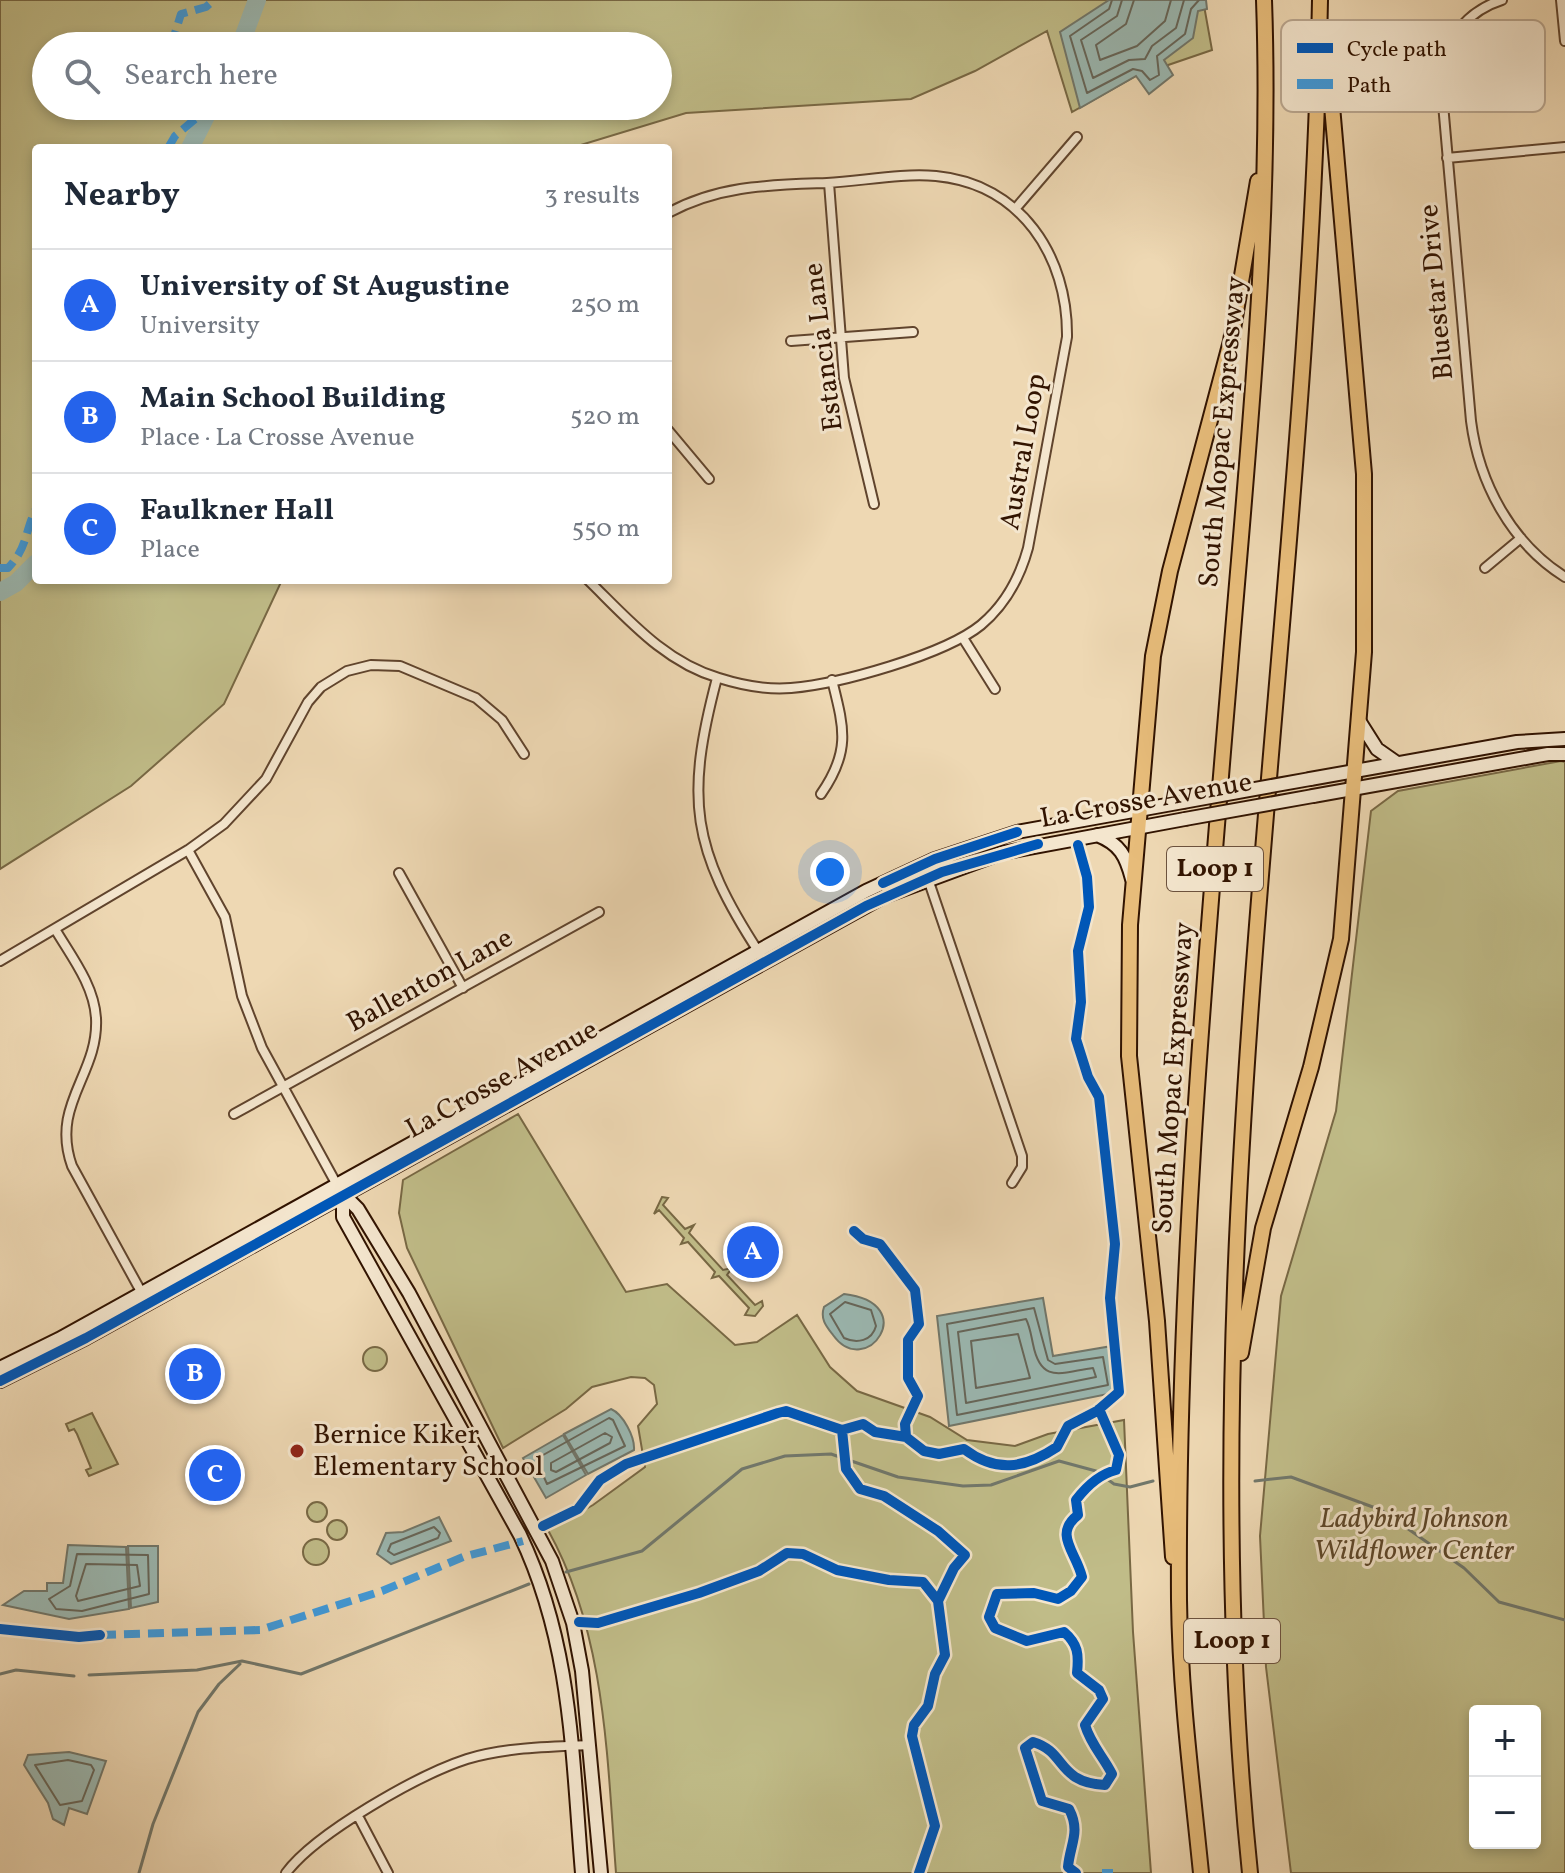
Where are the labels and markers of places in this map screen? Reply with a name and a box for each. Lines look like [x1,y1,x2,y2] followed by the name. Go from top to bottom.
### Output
[727,1222,779,1282] pin: A
[169,1344,221,1404] pin: B
[313,1416,544,1487] place label: Bernice Kiker Elementary School
[288,1442,306,1460] marker: Bernice Kiker Elementary School
[189,1445,241,1505] pin: C

